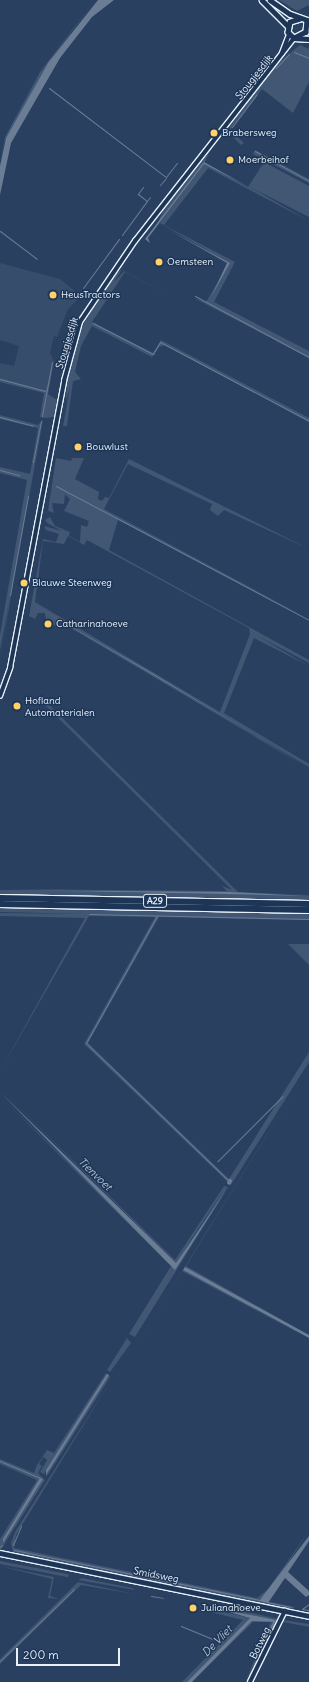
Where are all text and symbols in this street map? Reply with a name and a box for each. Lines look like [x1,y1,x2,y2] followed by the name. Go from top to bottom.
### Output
[233,52,275,102] street label: Stougjesdijk
[222,127,277,139] place label: Brabersweg
[209,128,219,138] marker: Brabersweg
[238,154,289,166] place label: Moerbeihof
[225,155,235,165] marker: Moerbeihof
[167,256,213,268] place label: Oemsteen
[154,257,164,267] marker: Oemsteen
[61,289,120,301] place label: HeusTractors
[48,290,58,300] marker: HeusTractors
[53,316,81,370] street label: Stougjesdijk
[86,441,128,453] place label: Bouwlust
[73,442,83,452] marker: Bouwlust
[32,577,112,589] place label: Blauwe Steenweg
[19,578,29,588] marker: Blauwe Steenweg
[56,618,128,630] place label: Catharinahoeve
[43,619,53,629] marker: Catharinahoeve
[25,694,95,718] place label: Hofland Automaterialen
[12,701,22,711] marker: Hofland Automaterialen
[143,894,167,908] road number: A29
[75,1155,115,1193] water label: Tienvoet
[132,1565,180,1585] street label: Smidsweg
[201,1602,261,1614] place label: Julianahoeve
[188,1603,198,1613] marker: Julianahoeve
[199,1623,235,1659] water label: De Vliet
[247,1625,273,1661] street label: Botweg
[18,1640,122,1666] scale bar
[23,1647,59,1662] text: 200 m

